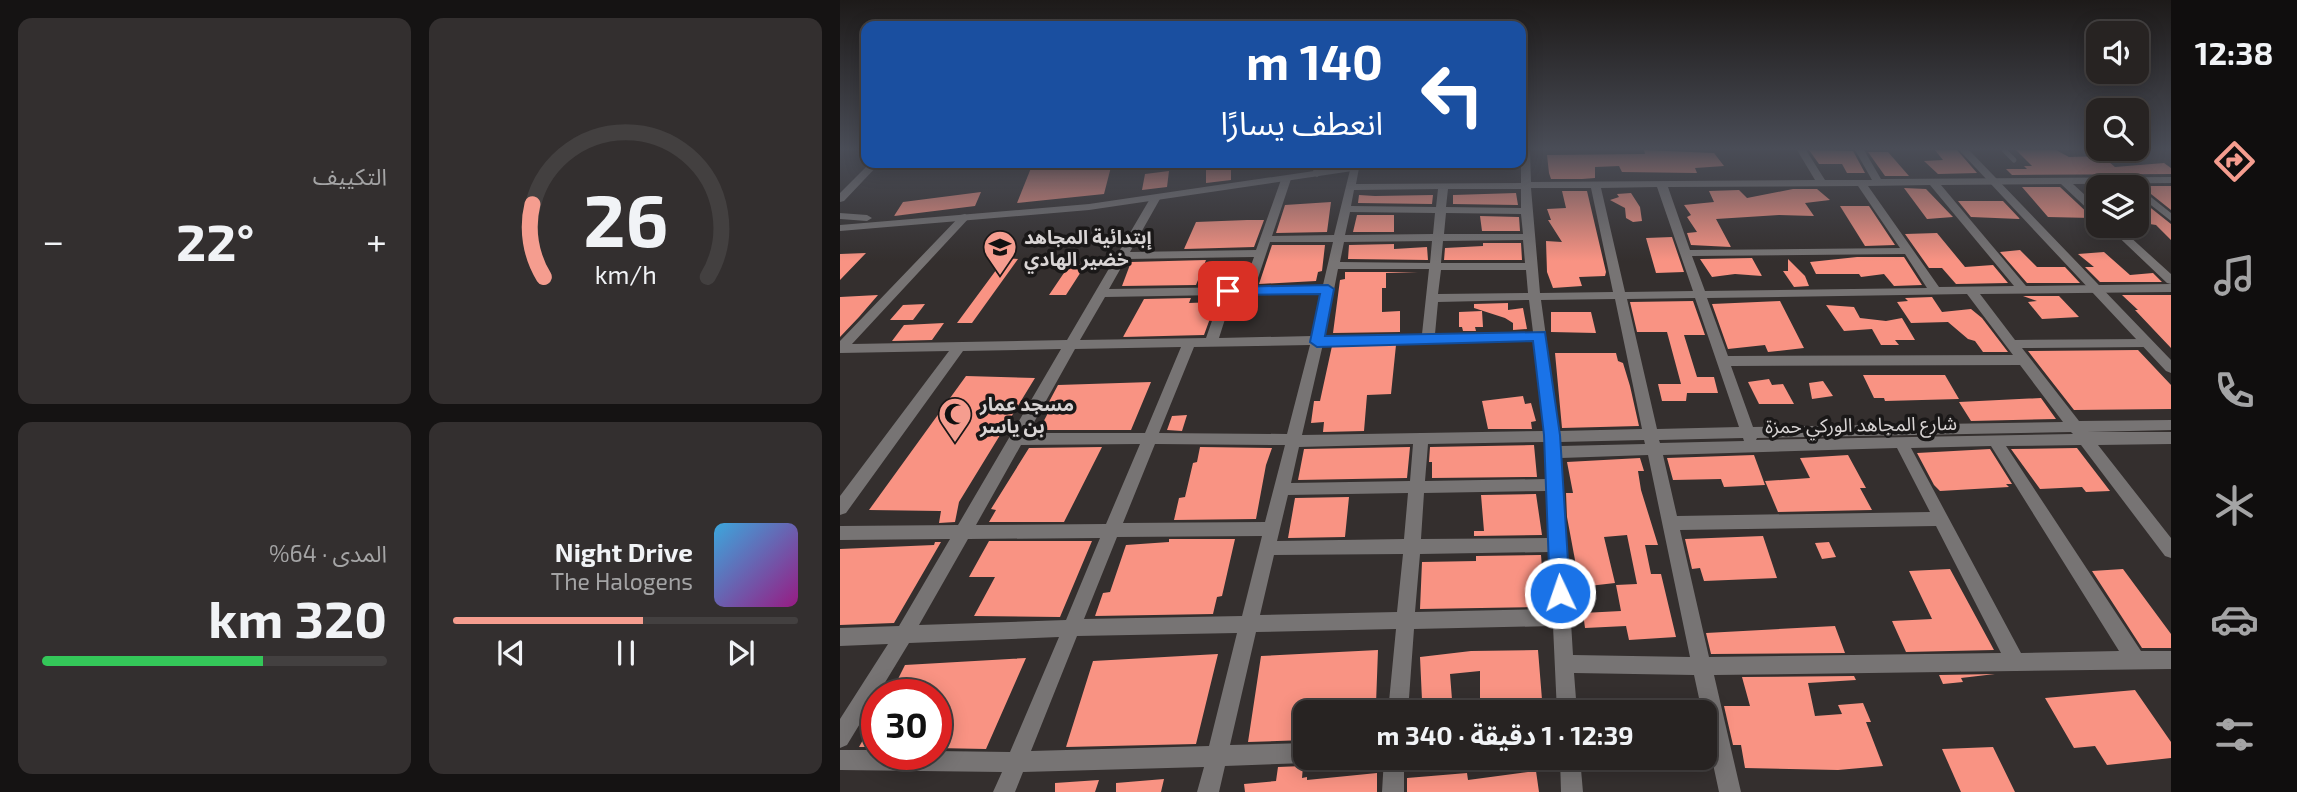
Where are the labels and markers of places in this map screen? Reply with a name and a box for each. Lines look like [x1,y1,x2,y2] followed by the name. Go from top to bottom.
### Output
[1024,225,1152,274] place label: إبتدائية المجاهد خضير الهادي
[981,228,1019,277] school or university icon: إبتدائية المجاهد خضير الهادي
[1198,261,1258,321] pin
[979,392,1074,438] place label: مسجد عمار بن ياسر
[936,395,974,444] mosque icon: مسجد عمار بن ياسر

